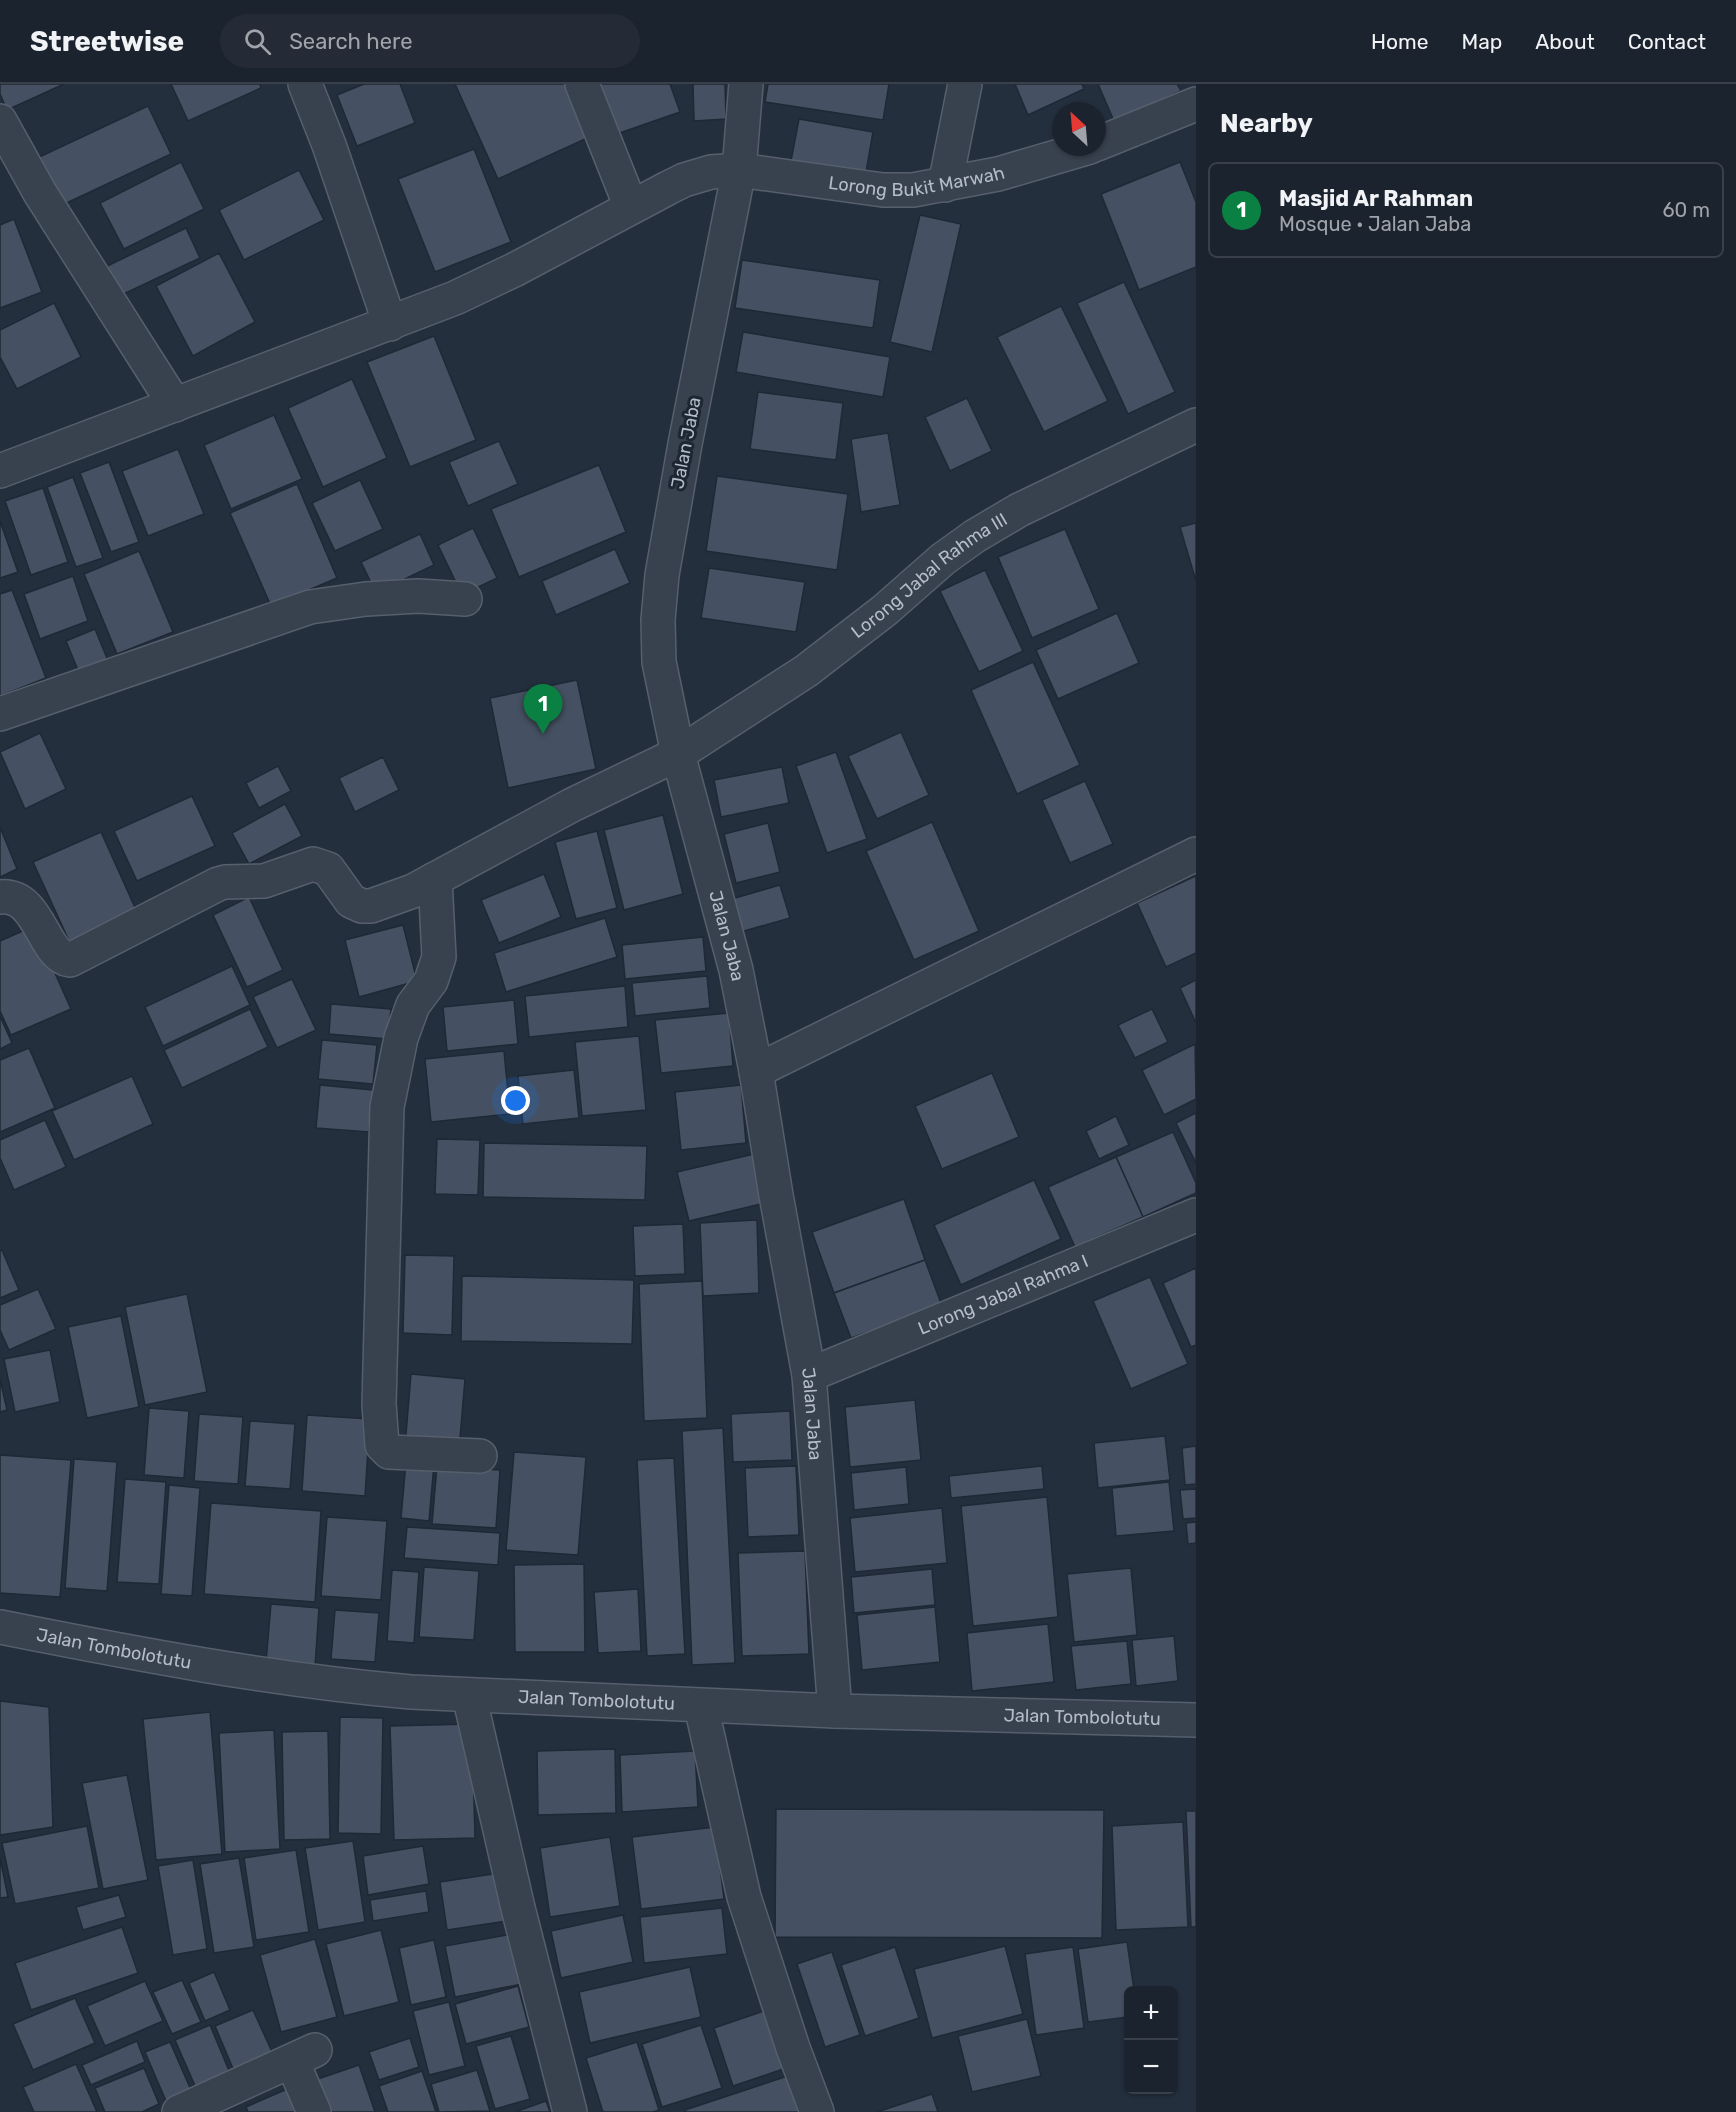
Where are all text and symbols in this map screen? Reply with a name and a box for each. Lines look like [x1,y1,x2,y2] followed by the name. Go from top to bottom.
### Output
[220,14,640,68] search box
[30,25,184,58] text: Streetwise
[241,25,274,58] icon: search
[289,28,413,55] text: Search here
[1371,29,1428,54] text: Home
[1461,29,1502,54] text: Map
[1535,29,1595,54] text: About
[1628,29,1706,54] text: Contact
[1052,102,1106,156] north arrow
[1220,108,1313,139] text: Nearby
[827,162,1007,201] street label: Lorong Bukit Marwah
[1279,185,1473,212] text: Masjid Ar Rahman
[1237,198,1246,222] text: 1
[1663,198,1710,222] text: 60 m
[1279,212,1471,236] text: Mosque · Jalan Jaba
[666,395,706,491] street label: Jalan Jaba
[847,508,1011,643] street label: Lorong Jabal Rahma III
[524,684,562,734] pin: 1
[704,888,749,983] street label: Jalan Jaba
[501,1086,530,1115] your location
[915,1250,1091,1340] street label: Lorong Jabal Rahma I
[797,1366,827,1461] street label: Jalan Jaba
[35,1623,193,1674] street label: Jalan Tombolotutu
[518,1686,675,1715] street label: Jalan Tombolotutu
[1003,1704,1161,1730] street label: Jalan Tombolotutu
[1124,1986,1178,2094] map controls
[1124,1986,1178,2040] button: +
[1124,2040,1178,2094] button: −

